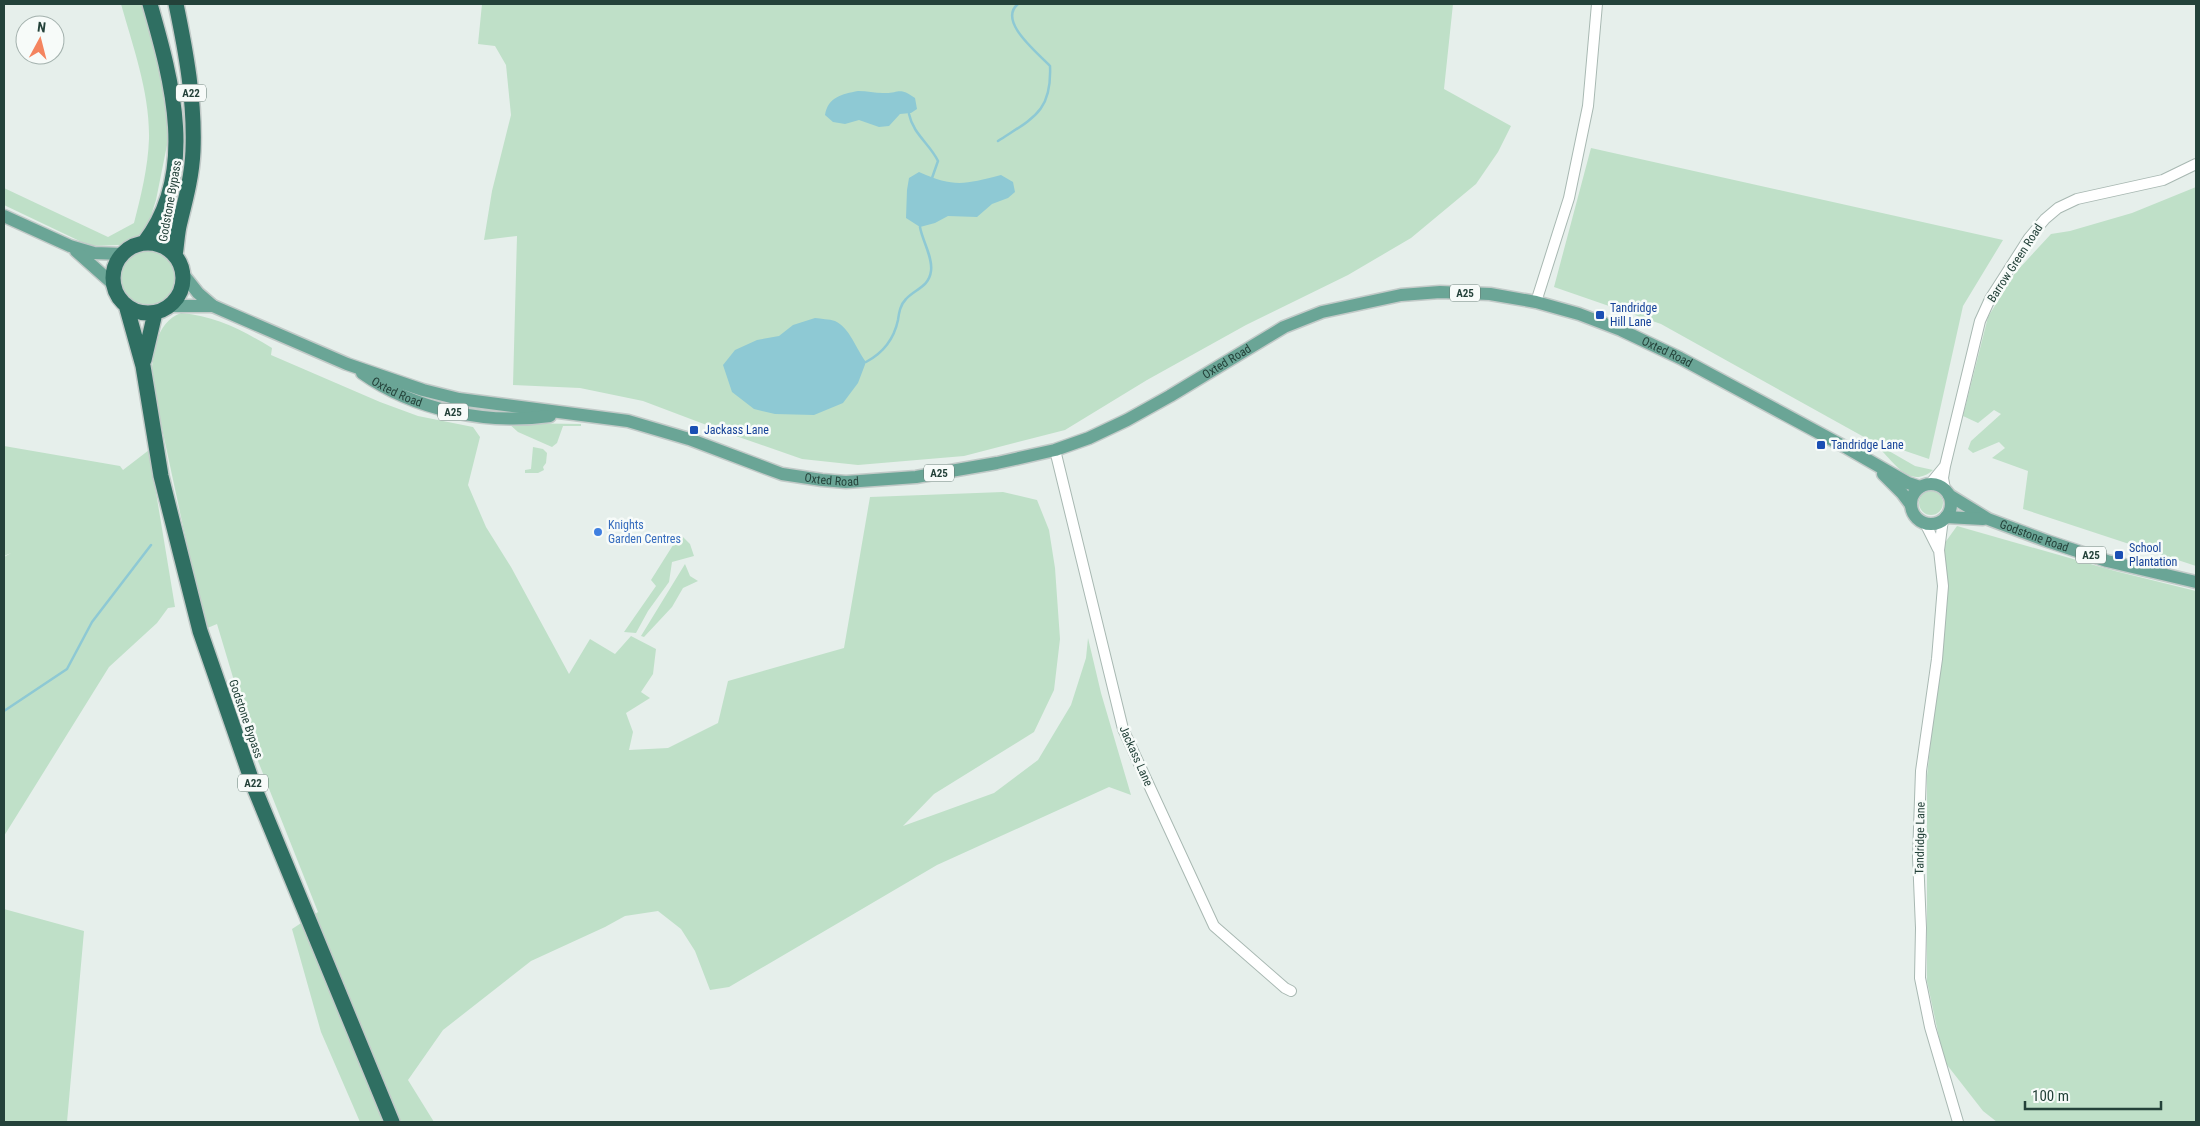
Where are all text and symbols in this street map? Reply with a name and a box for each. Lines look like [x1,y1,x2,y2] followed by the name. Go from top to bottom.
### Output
[15,15,65,65] north arrow
[36,19,47,36] text: N
[176,85,206,102] road number: A22
[156,159,184,243] street label: Godstone Bypass
[1984,221,2046,305] street label: Barrow Green Road
[1450,284,1480,302] road number: A25
[1610,301,1657,329] place label: Tandridge Hill Lane
[1594,309,1606,321] marker: Tandridge Hill Lane
[1639,334,1695,370] street label: Oxted Road
[1200,341,1254,382] street label: Oxted Road
[369,374,424,410] street label: Oxted Road
[438,404,468,421] road number: A25
[704,423,769,437] place label: Jackass Lane
[688,424,700,436] marker: Jackass Lane
[1831,438,1904,452] place label: Tandridge Lane
[1815,439,1827,451] marker: Tandridge Lane
[924,464,954,482] road number: A25
[804,470,859,489] street label: Oxted Road
[1998,517,2071,555] street label: Godstone Road
[608,518,681,546] place label: Knights Garden Centres
[592,526,604,538] marker: Knights Garden Centres
[2129,541,2178,569] place label: School Plantation
[2076,546,2106,564] road number: A25
[2113,549,2125,561] marker: School Plantation
[226,678,266,760] street label: Godstone Bypass
[1116,724,1156,789] street label: Jackass Lane
[238,774,268,791] road number: A22
[1912,801,1928,874] street label: Tandridge Lane
[2025,1078,2161,1110] scale bar
[2032,1087,2069,1105] text: 100 m

